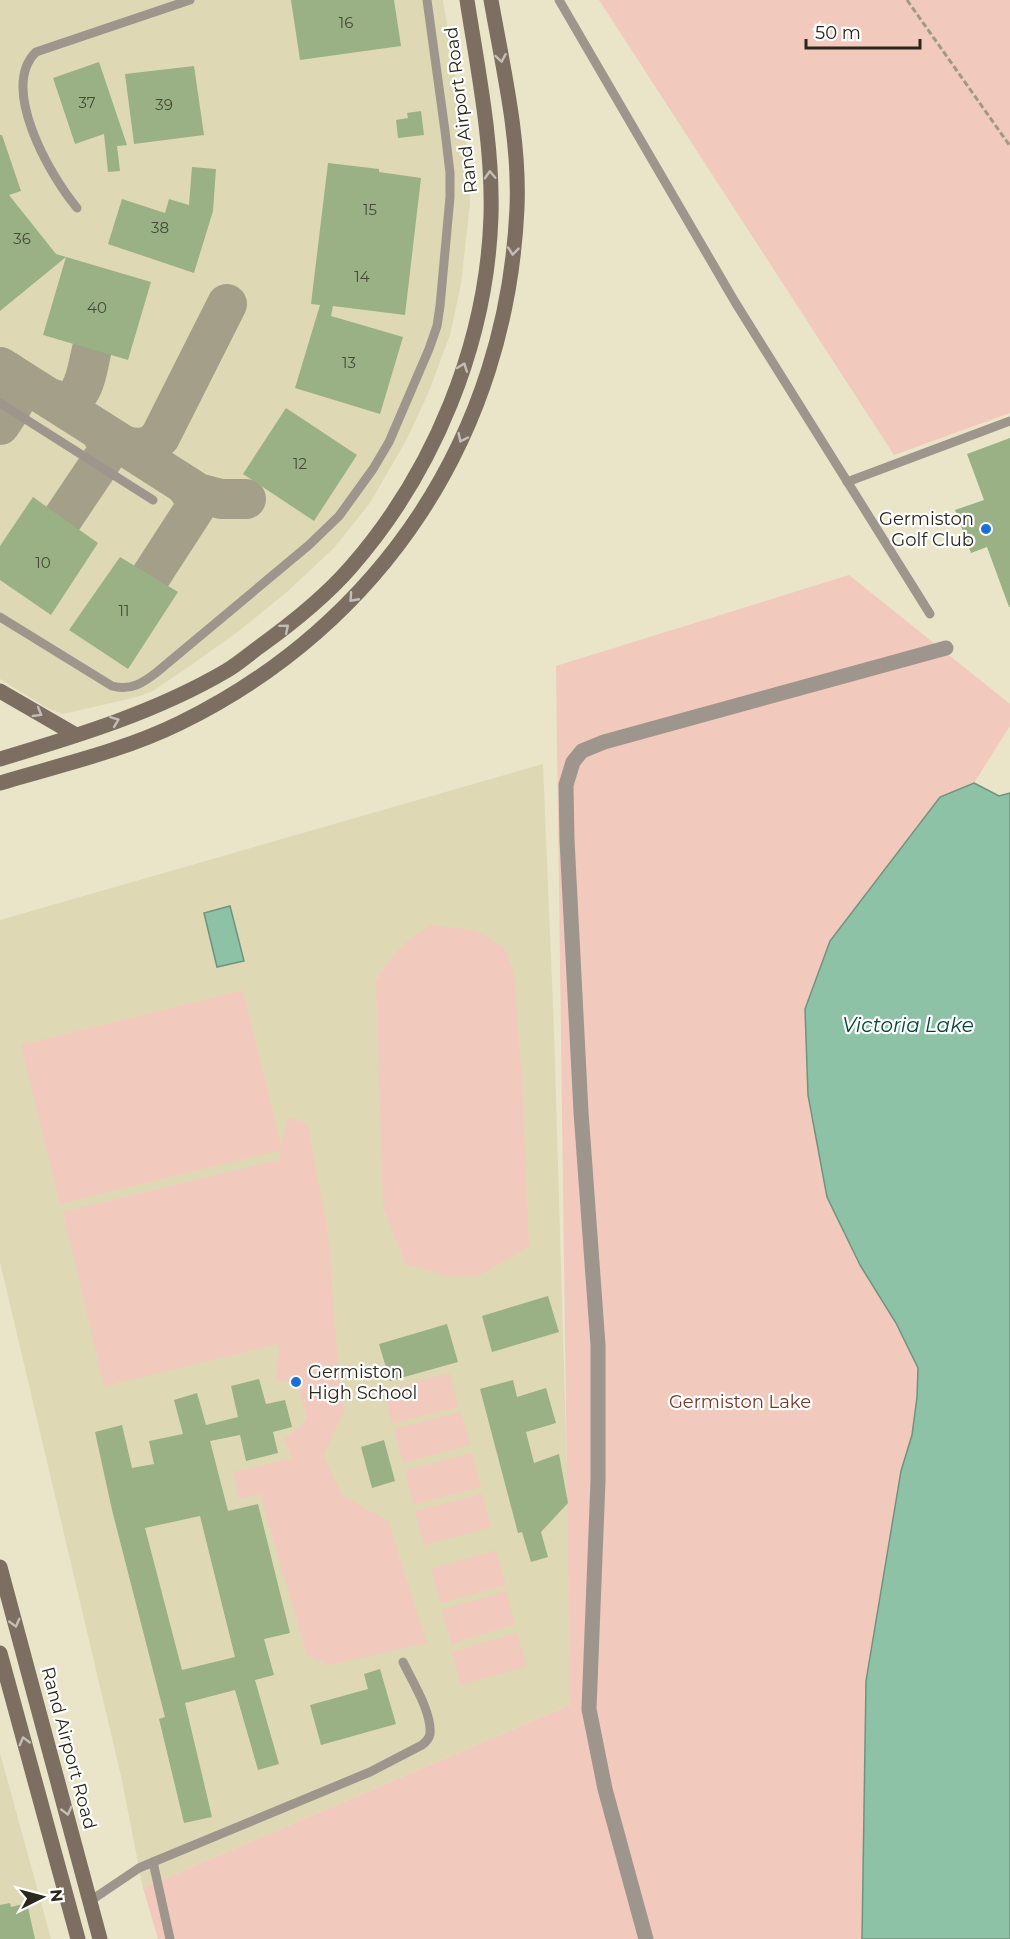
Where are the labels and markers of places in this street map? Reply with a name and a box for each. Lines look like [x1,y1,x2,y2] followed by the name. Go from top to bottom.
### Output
[879,508,974,551] place label: Germiston Golf Club
[979,522,993,536] marker: Germiston Golf Club
[308,1361,417,1404] place label: Germiston High School
[289,1375,303,1389] marker: Germiston High School

